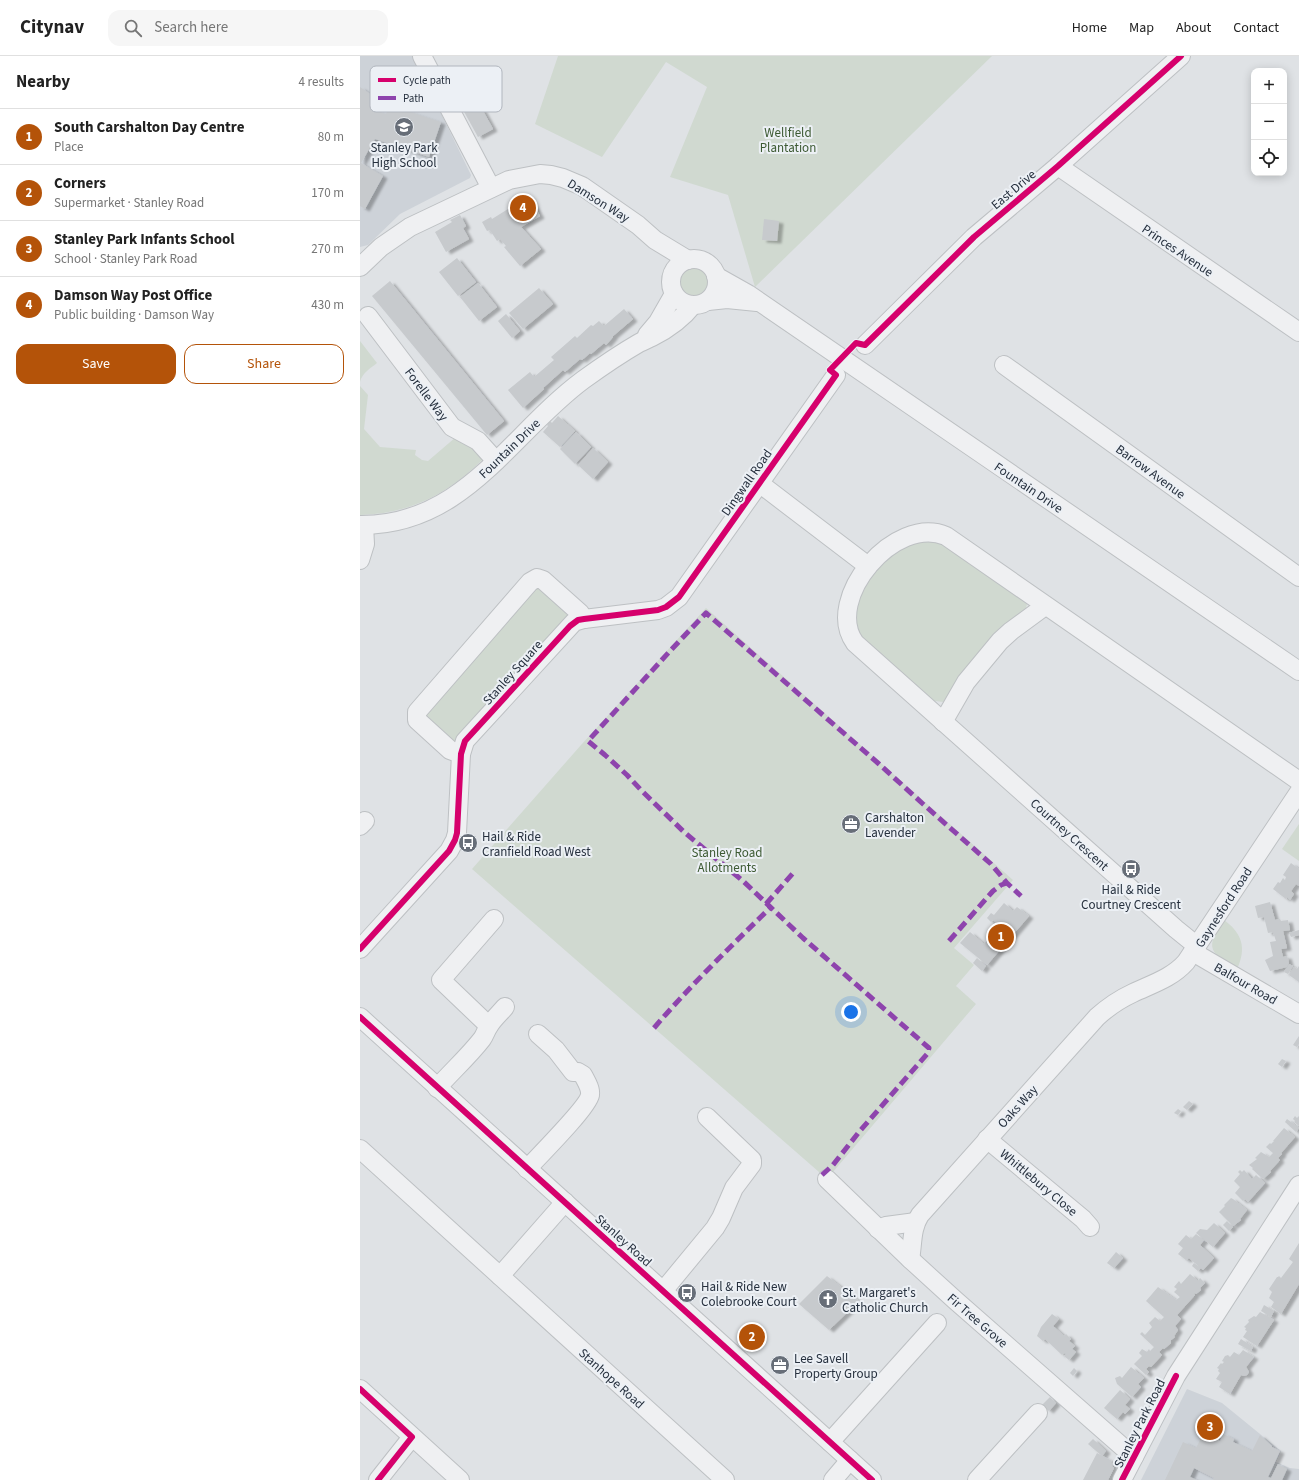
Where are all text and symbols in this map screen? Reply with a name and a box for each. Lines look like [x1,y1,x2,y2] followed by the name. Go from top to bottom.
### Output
[108,10,388,46] search box
[20,14,84,41] text: Citynav
[122,17,144,39] icon: search
[154,17,228,38] text: Search here
[1072,18,1107,38] text: Home
[1129,18,1154,38] text: Map
[1176,18,1211,38] text: About
[1233,18,1279,38] text: Contact
[370,66,502,112] legend
[1251,68,1287,176] map controls
[1251,68,1287,104] button: +
[16,70,70,94] text: Nearby
[299,73,344,91] text: 4 results
[403,73,451,88] text: Cycle path
[403,91,424,106] text: Path
[1251,104,1287,140] button: −
[393,116,415,138] school or university icon: Stanley Park High School
[54,117,244,138] text: South Carshalton Day Centre
[760,124,816,157] park label: Wellfield Plantation
[26,128,32,146] text: 1
[318,128,344,146] text: 80 m
[54,138,83,156] text: Place
[370,139,438,172] place label: Stanley Park High School
[1251,140,1287,176] button: locate
[987,166,1040,214] street label: East Drive
[54,173,106,194] text: Corners
[564,175,633,227] street label: Damson Way
[26,184,32,202] text: 2
[311,184,344,202] text: 170 m
[510,193,536,223] pin: 4
[54,194,204,212] text: Supermarket · Stanley Road
[1138,220,1217,281] street label: Princes Avenue
[54,229,235,250] text: Stanley Park Infants School
[26,240,32,258] text: 3
[311,240,344,258] text: 270 m
[54,250,198,268] text: School · Stanley Park Road
[54,285,212,306] text: Damson Way Post Office
[26,296,32,314] text: 4
[311,296,344,314] text: 430 m
[54,306,214,324] text: Public building · Damson Way
[16,344,176,384] button: Save
[184,344,344,384] button: Share
[400,364,452,425] street label: Forelle Way
[475,415,544,483] street label: Fountain Drive
[1112,440,1189,503] street label: Barrow Avenue
[717,446,776,520] street label: Dingwall Road
[991,458,1066,517] street label: Fountain Drive
[479,636,547,709] street label: Stanley Square
[1026,795,1113,875] street label: Courtney Crescent
[865,809,924,842] place label: Carshalton Lavender
[840,813,862,835] office icon: Carshalton Lavender
[482,828,591,861] place label: Hail & Ride Cranfield Road West
[457,832,479,854] bus stop icon: Hail & Ride Cranfield Road West
[692,844,762,877] park label: Stanley Road Allotments
[1120,858,1142,880] bus stop icon: Hail & Ride Courtney Crescent
[1191,864,1257,951] street label: Gaynesford Road
[1081,881,1182,914] place label: Hail & Ride Courtney Crescent
[988,922,1014,952] pin: 1
[1211,958,1280,1009] street label: Balfour Road
[841,1002,861,1022] your location
[994,1081,1042,1132] street label: Oaks Way
[996,1145,1081,1221] street label: Whittlebury Close
[591,1210,656,1271] street label: Stanley Road
[701,1278,797,1311] place label: Hail & Ride New Colebrooke Court
[676,1282,698,1304] bus stop icon: Hail & Ride New Colebrooke Court
[842,1284,928,1317] place label: St. Margaret's Catholic Church
[817,1288,839,1310] church icon: St. Margaret's Catholic Church
[943,1289,1011,1352] street label: Fir Tree Grove
[739,1322,765,1352] pin: 2
[575,1344,648,1413] street label: Stanhope Road
[794,1350,878,1383] place label: Lee Savell Property Group
[769,1354,791,1376] office icon: Lee Savell Property Group
[1110,1376,1170,1471] street label: Stanley Park Road
[1197,1412,1223,1442] pin: 3

